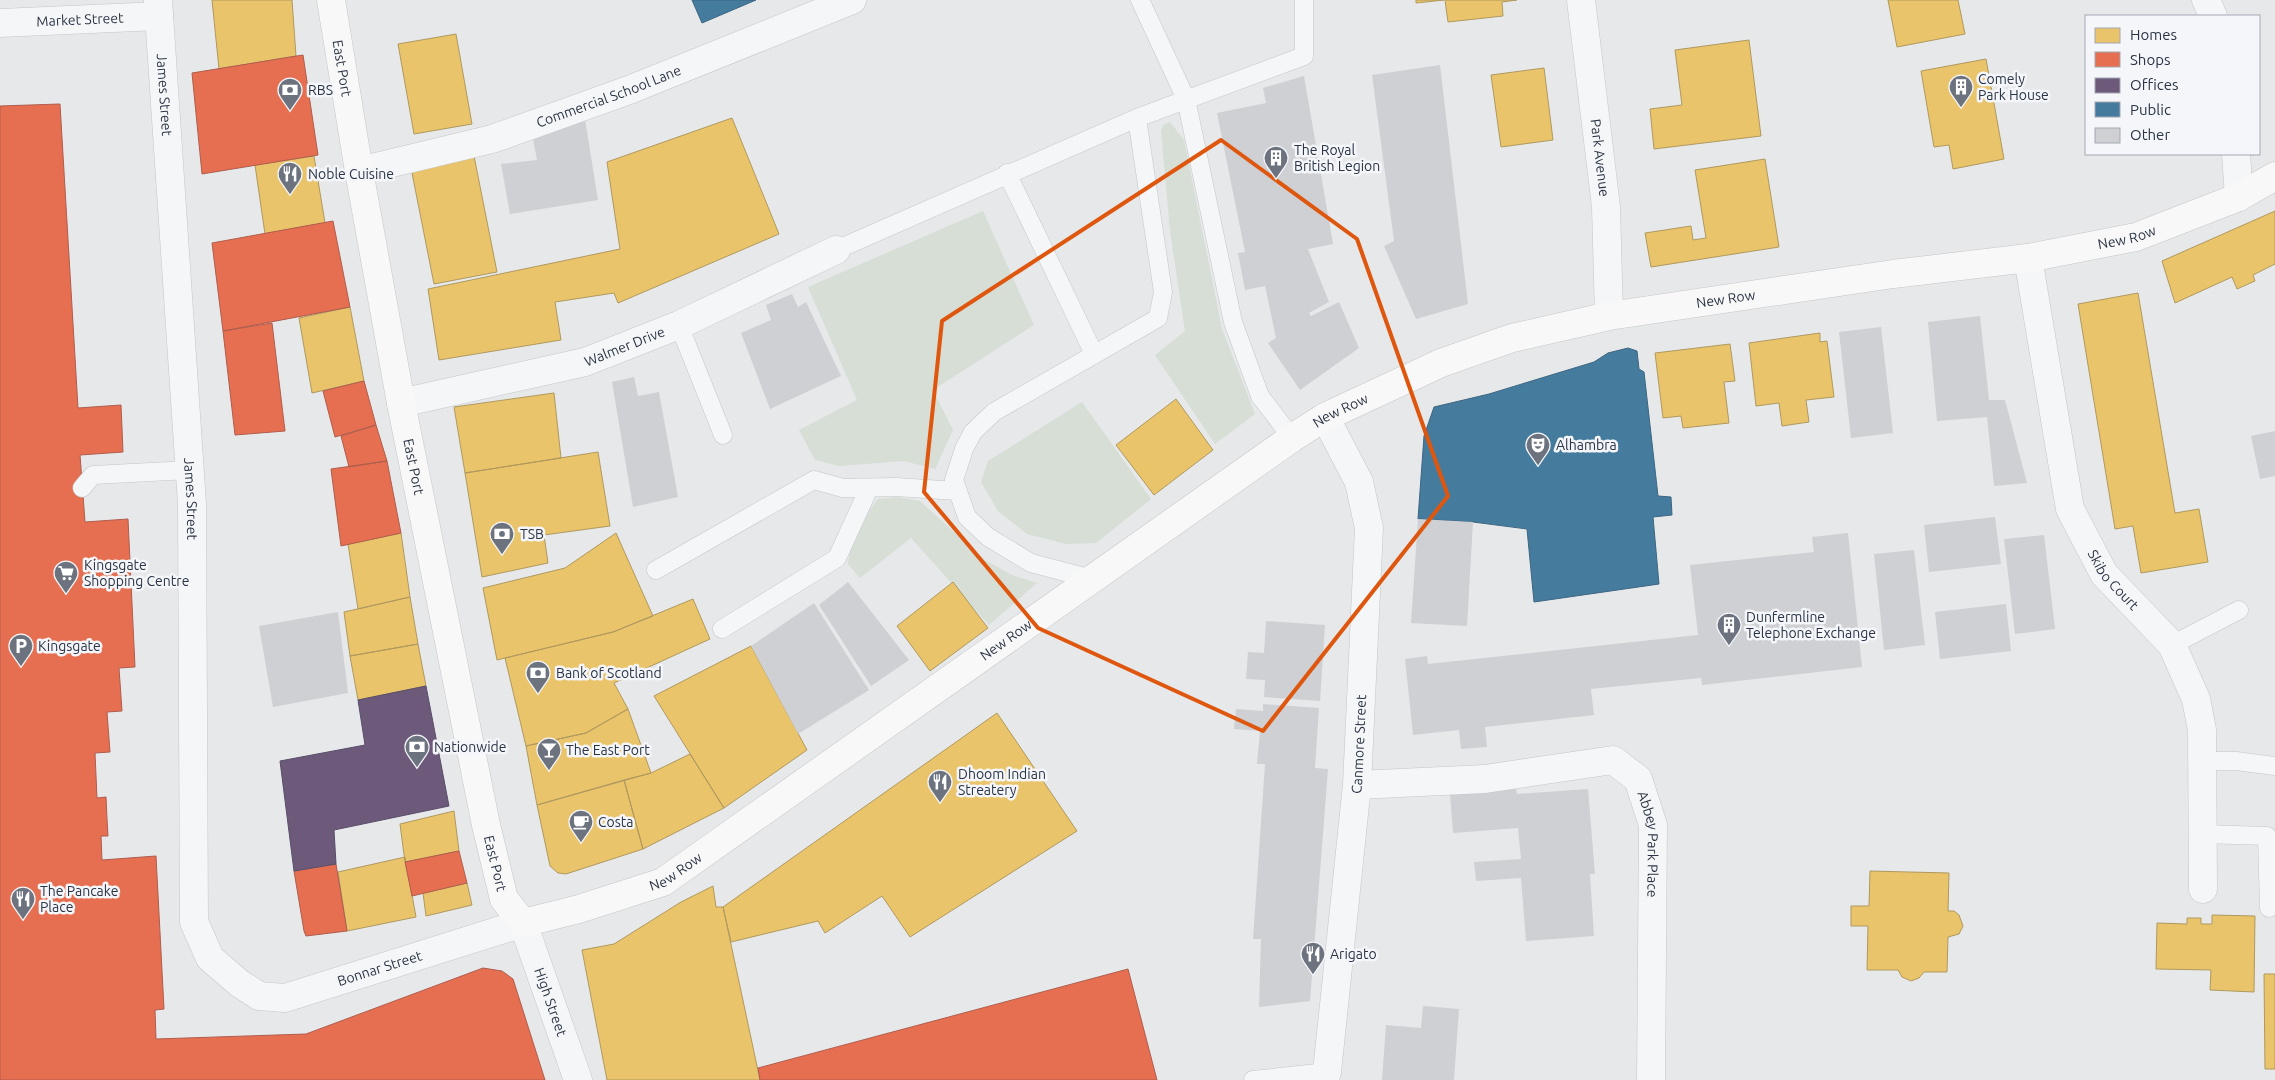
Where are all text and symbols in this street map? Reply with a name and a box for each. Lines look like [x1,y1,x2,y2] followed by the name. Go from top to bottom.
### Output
[36,10,124,29] street label: Market Street
[2085,15,2260,155] legend
[2130,26,2177,43] text: Homes
[330,39,355,98] street label: East Port
[2130,51,2171,68] text: Shops
[154,53,175,137] street label: James Street
[534,62,683,131] street label: Commercial School Lane
[1978,71,2049,103] place label: Comely Park House
[1948,74,1974,108] building icon: Comely Park House
[2130,76,2178,93] text: Offices
[277,77,303,111] bank icon: RBS
[308,82,333,98] place label: RBS
[2130,101,2171,118] text: Public
[1587,118,1613,198] street label: Park Avenue
[2130,126,2170,143] text: Other
[1294,142,1380,174] place label: The Royal British Legion
[1263,145,1289,179] building icon: The Royal British Legion
[277,161,303,195] restaurant icon: Noble Cuisine
[308,166,394,182] place label: Noble Cuisine
[2096,222,2158,252] street label: New Row
[1695,286,1757,311] street label: New Row
[582,323,667,369] street label: Walmer Drive
[1310,390,1371,431] street label: New Row
[1525,432,1551,466] theatre icon: Alhambra
[400,437,427,497] street label: East Port
[1556,437,1617,453] place label: Alhambra
[181,457,200,541] street label: James Street
[489,521,515,555] bank icon: TSB
[520,526,544,542] place label: TSB
[2085,547,2142,614] street label: Skibo Court
[84,557,189,589] place label: Kingsgate Shopping Centre
[53,560,79,594] supermarket icon: Kingsgate Shopping Centre
[1746,609,1876,641] place label: Dunfermline Telephone Exchange
[1716,612,1742,646] building icon: Dunfermline Telephone Exchange
[977,616,1035,664] street label: New Row
[8,633,34,667] parking icon: Kingsgate
[38,638,101,654] place label: Kingsgate
[525,660,551,694] bank icon: Bank of Scotland
[556,665,662,681] place label: Bank of Scotland
[1348,694,1369,795] street label: Canmore Street
[404,734,430,768] bank icon: Nationwide
[536,737,562,771] bar icon: The East Port
[434,739,506,755] place label: Nationwide
[566,742,650,758] place label: The East Port
[958,766,1046,798] place label: Dhoom Indian Streatery
[927,769,953,803] restaurant icon: Dhoom Indian Streatery
[1634,789,1661,898] street label: Abbey Park Place
[568,809,594,843] cafe icon: Costa
[598,814,634,830] place label: Costa
[481,834,510,893] street label: East Port
[647,849,705,894] street label: New Row
[40,883,118,915] place label: The Pancake Place
[10,886,36,920] restaurant icon: The Pancake Place
[1300,941,1326,975] restaurant icon: Arigato
[1330,946,1377,962] place label: Arigato
[335,947,424,989] street label: Bonnar Street
[531,966,570,1039] street label: High Street

